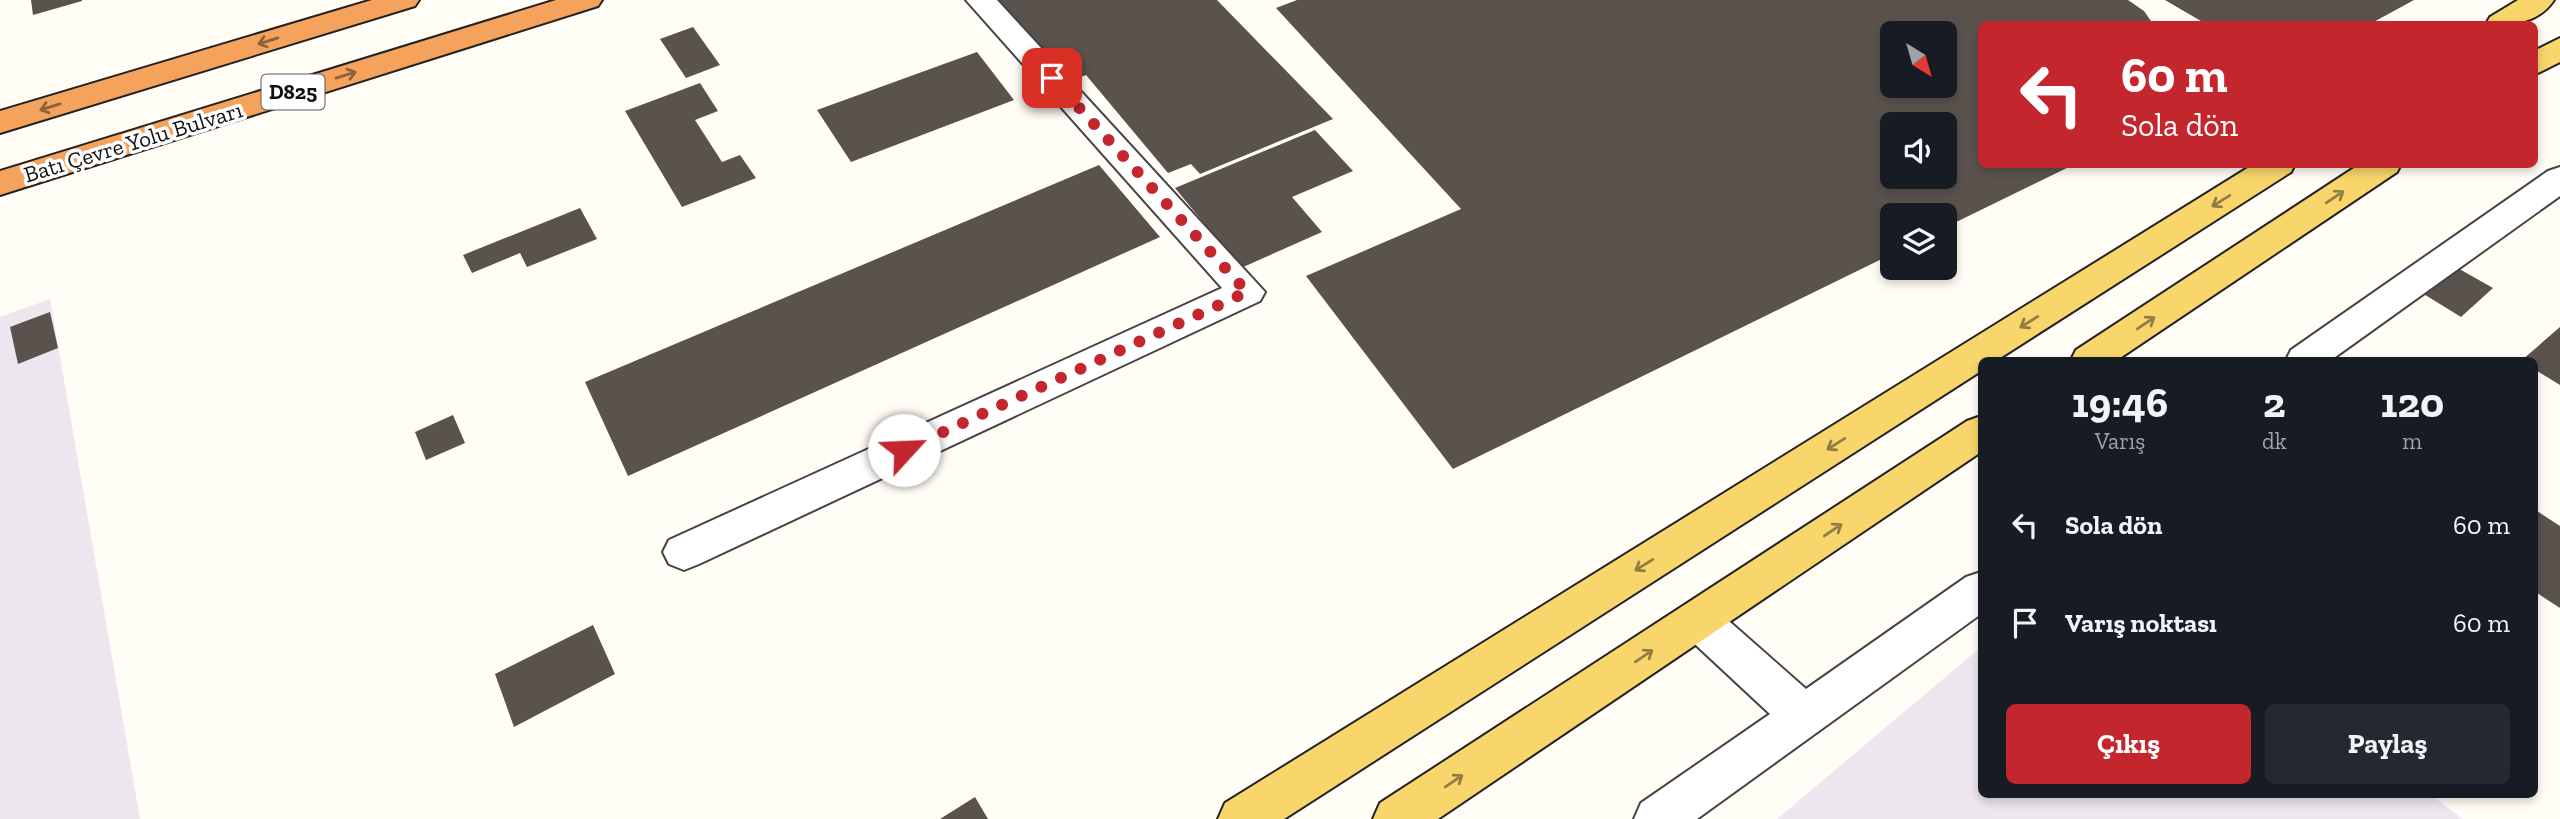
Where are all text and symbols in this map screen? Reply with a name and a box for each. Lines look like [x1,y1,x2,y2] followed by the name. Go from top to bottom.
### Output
[1880,21,1956,98] north arrow
[1880,21,1957,280] map controls
[257,35,279,48] one-way arrow
[2121,46,2228,105] text: 60 m
[1022,48,1082,108] pin
[2006,49,2097,140] icon: left
[1033,59,1071,97] icon: arrive
[334,68,356,81] one-way arrow
[262,74,324,110] road number: D825
[20,95,246,189] street label: Batı Çevre Yolu Bulvarı
[40,101,62,114] one-way arrow
[2121,106,2238,144] text: Sola dön
[1880,112,1957,189] button: sound
[2325,190,2345,204] one-way arrow
[2212,193,2231,208] one-way arrow
[1880,203,1957,280] button: layers
[2019,316,2039,330] one-way arrow
[2136,316,2155,330] one-way arrow
[2072,377,2168,428] text: 19:46
[2263,377,2286,428] text: 2
[2380,377,2444,428] text: 120
[867,413,941,487] position arrow
[2095,427,2145,455] text: Varış
[2262,427,2287,455] text: dk
[2402,427,2422,455] text: m
[1827,437,1847,451] one-way arrow
[2006,506,2044,544] icon: left
[2065,509,2162,541] text: Sola dön
[2453,509,2510,541] text: 60 m
[1823,523,1843,537] one-way arrow
[1635,558,1654,573] one-way arrow
[2006,604,2044,642] icon: arrive
[2065,607,2217,639] text: Varış noktası
[2453,607,2510,639] text: 60 m
[1634,648,1653,663] one-way arrow
[2006,704,2251,784] button: Çıkış
[2265,704,2510,784] button: Paylaş
[1444,774,1463,789] one-way arrow

